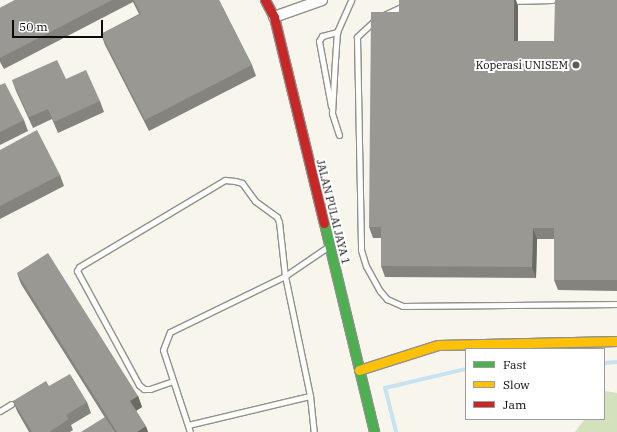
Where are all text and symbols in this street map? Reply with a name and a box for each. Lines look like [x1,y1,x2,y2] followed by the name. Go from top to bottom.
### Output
[14,12,105,38] scale bar
[19,19,48,34] text: 50 m
[476,58,568,72] place label: Koperasi UNISEM
[571,60,581,70] marker: Koperasi UNISEM
[314,158,352,266] street label: JALAN PULAI JAYA 1
[465,348,605,420] legend
[503,357,527,372] text: Fast
[503,377,530,392] text: Slow
[503,397,526,412] text: Jam

